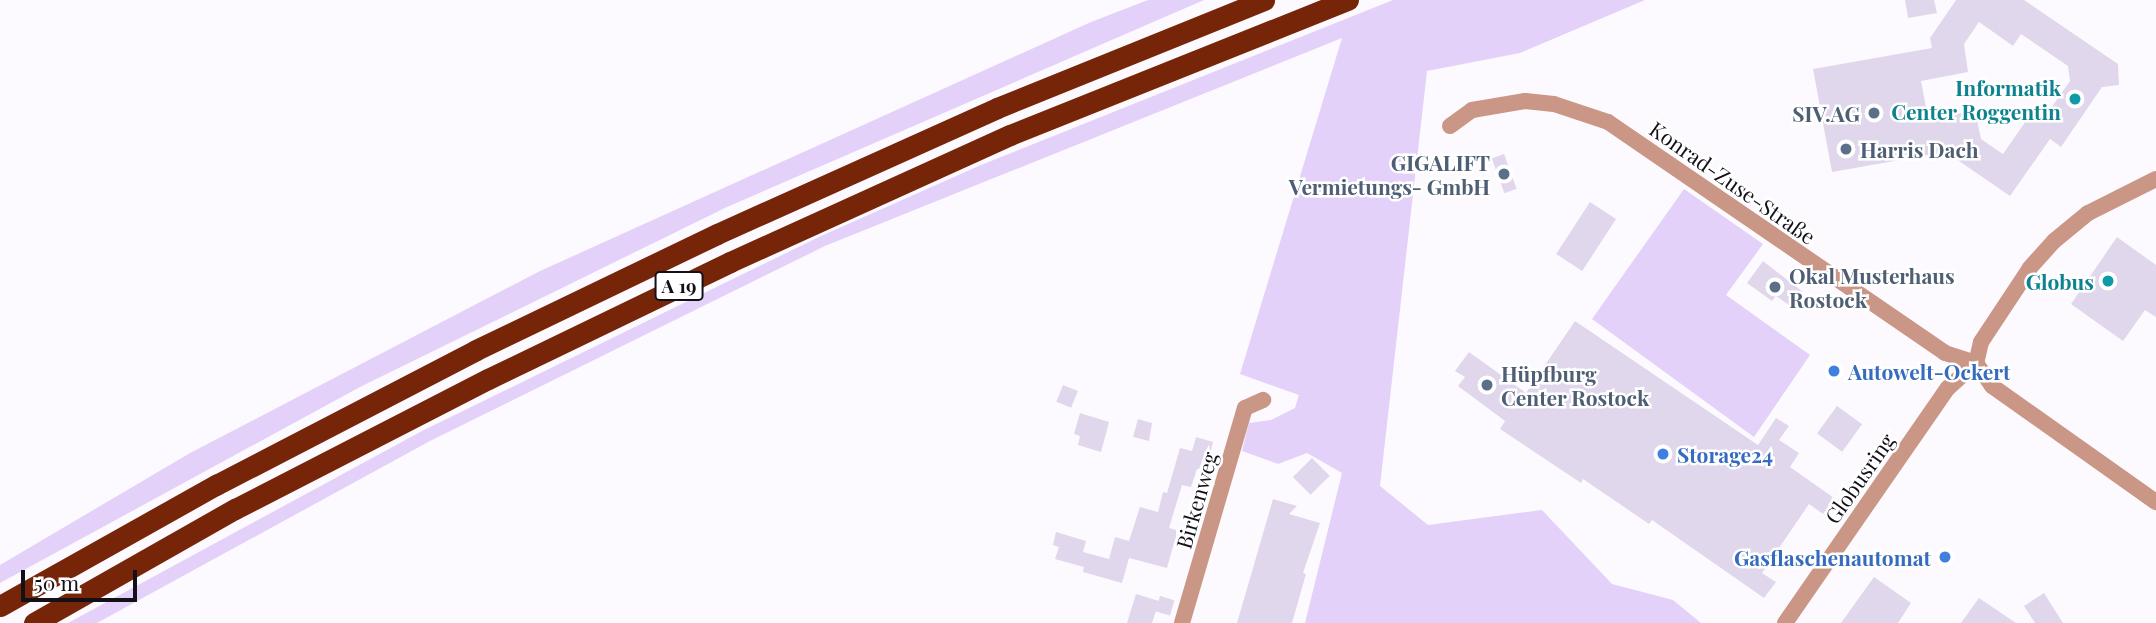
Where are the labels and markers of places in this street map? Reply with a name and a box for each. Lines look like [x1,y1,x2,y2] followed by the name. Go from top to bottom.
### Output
[1891,74,2061,124] place label: Informatik Center Roggentin
[2067,91,2083,107] marker: Informatik Center Roggentin
[1792,100,1860,126] place label: SIV.AG
[1866,105,1882,121] marker: SIV.AG
[1860,136,1979,162] place label: Harris Dach
[1838,141,1854,157] marker: Harris Dach
[1289,149,1490,199] place label: GIGALIFT Vermietungs- GmbH
[1496,166,1512,182] marker: GIGALIFT Vermietungs- GmbH
[1789,262,1955,312] place label: Okal Musterhaus Rostock
[2026,268,2094,294] place label: Globus
[2100,273,2116,289] marker: Globus
[1767,279,1783,295] marker: Okal Musterhaus Rostock
[1848,358,2010,384] place label: Autowelt-Ockert
[1501,360,1650,410] place label: Hüpfburg Center Rostock
[1826,363,1842,379] marker: Autowelt-Ockert
[1479,377,1495,393] marker: Hüpfburg Center Rostock
[1677,441,1773,467] place label: Storage24
[1655,446,1671,462] marker: Storage24
[1734,544,1931,570] place label: Gasflaschenautomat
[1937,549,1953,565] marker: Gasflaschenautomat

